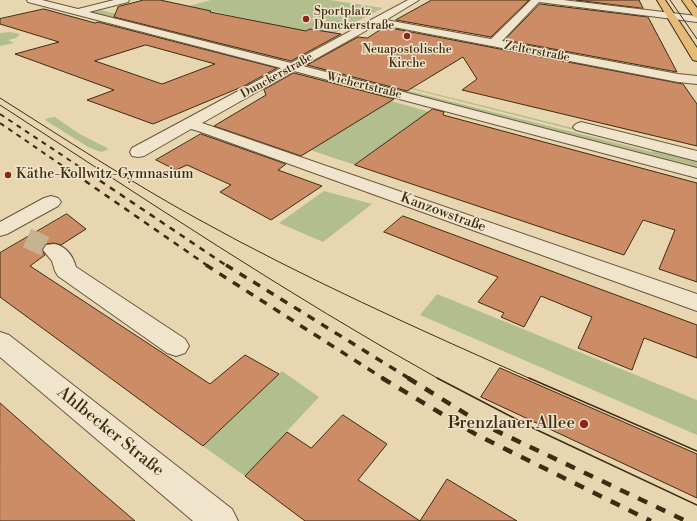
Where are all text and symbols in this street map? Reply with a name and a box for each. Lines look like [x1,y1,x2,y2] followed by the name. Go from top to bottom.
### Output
[314,5,394,33] place label: Sportplatz Dunckerstraße
[301,14,311,24] marker: Sportplatz Dunckerstraße
[402,31,412,41] marker: Neuapostolische Kirche
[503,39,571,65] street label: Zelterstraße
[362,43,452,71] place label: Neuapostolische Kirche
[238,50,316,102] street label: Dunckerstraße
[325,70,403,102] street label: Wichertstraße
[16,167,194,183] place label: Käthe-Kollwitz-Gymnasium
[3,170,13,180] marker: Käthe-Kollwitz-Gymnasium
[398,190,488,236] street label: Kanzowstraße
[52,383,168,481] street label: Ahlbecker Straße
[448,414,575,434] place label: Prenzlauer Allee
[578,418,590,430] marker: Prenzlauer Allee

